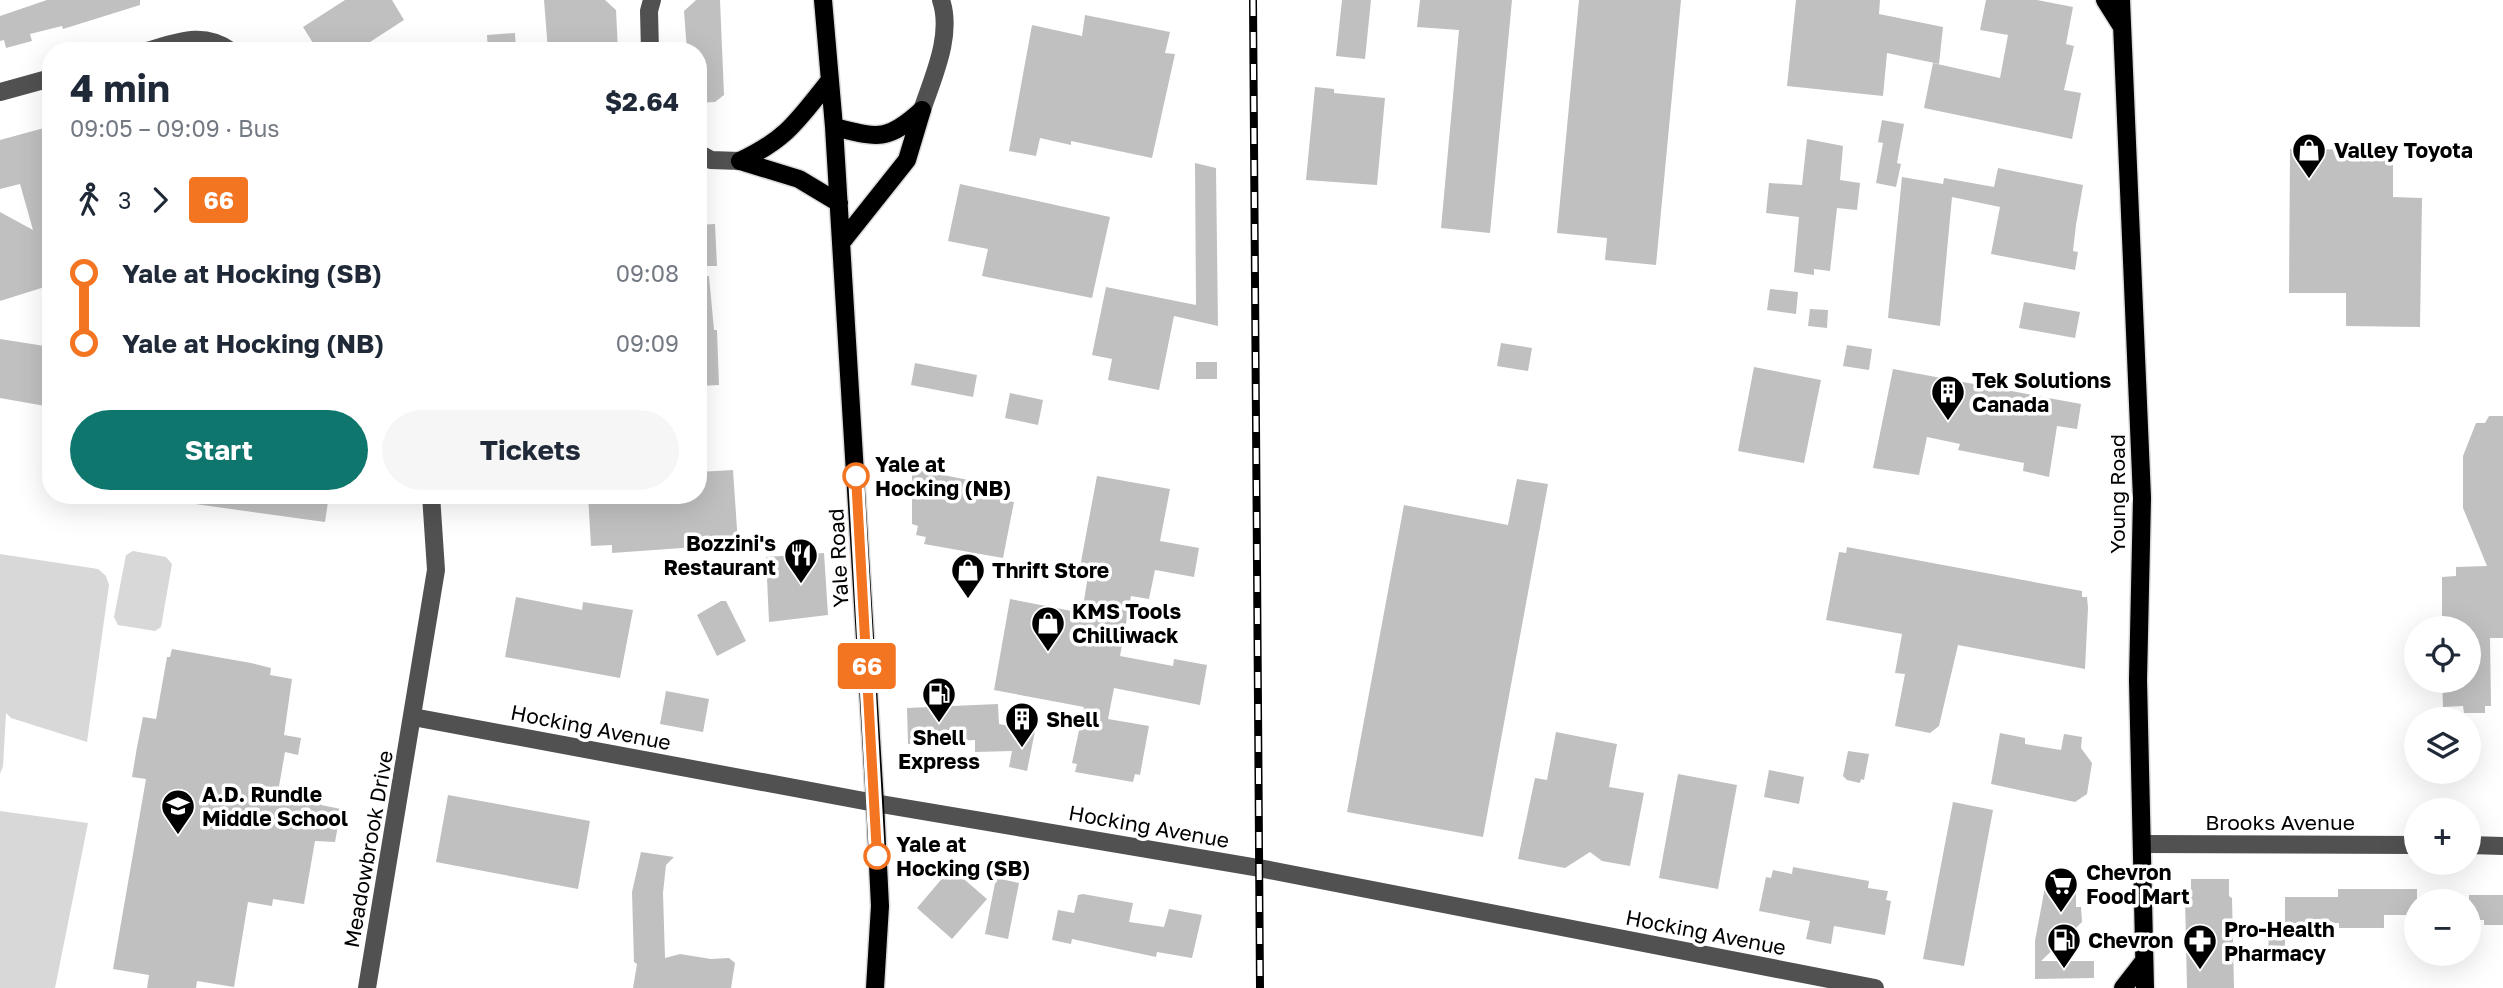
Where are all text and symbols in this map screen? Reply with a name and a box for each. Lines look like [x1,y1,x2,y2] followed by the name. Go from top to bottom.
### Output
[70,65,170,110] text: 4 min
[605,86,679,117] text: $2.64
[70,114,280,142] text: 09:05 – 09:09 · Bus
[2290,131,2328,180] shop icon: Valley Toyota
[2334,137,2473,163] place label: Valley Toyota
[70,181,108,219] icon: walk
[141,181,179,219] icon: forward
[203,185,234,214] text: 66
[118,186,131,214] text: 3
[122,258,382,289] text: Yale at Hocking (SB)
[616,259,679,287] text: 09:08
[122,328,384,359] text: Yale at Hocking (NB)
[616,329,679,357] text: 09:09
[1972,367,2111,417] place label: Tek Solutions Canada
[1929,373,1967,422] building icon: Tek Solutions Canada
[70,410,368,490] button: Start
[382,410,679,490] button: Tickets
[2104,434,2130,554] street label: Young Road
[875,451,1011,501] place label: Yale at Hocking (NB)
[843,463,869,489] marker: Yale at Hocking (NB)
[822,508,854,608] street label: Yale Road
[663,530,776,580] place label: Bozzini's Restaurant
[782,536,820,585] restaurant icon: Bozzini's Restaurant
[949,551,987,600] shop icon: Thrift Store
[992,557,1109,583] place label: Thrift Store
[1072,598,1181,648] place label: KMS Tools Chilliwack
[1029,604,1067,653] shop icon: KMS Tools Chilliwack
[2404,616,2481,966] map controls
[2404,616,2481,693] button: locate
[836,643,898,689] line badge: 66
[852,651,882,680] text: 66
[920,675,958,724] fuel station icon: Shell Express
[509,699,673,755] street label: Hocking Avenue
[1003,700,1041,749] building icon: Shell
[1046,706,1099,732] place label: Shell
[2404,707,2481,784] button: layers
[898,724,980,774] place label: Shell Express
[338,748,398,950] street label: Meadowbrook Drive
[202,781,348,831] place label: A.D. Rundle Middle School
[159,787,197,836] school or university icon: A.D. Rundle Middle School
[2404,798,2481,875] button: +
[1067,799,1231,853] street label: Hocking Avenue
[2205,809,2355,835] street label: Brooks Avenue
[896,831,1030,881] place label: Yale at Hocking (SB)
[864,843,890,869] marker: Yale at Hocking (SB)
[2086,859,2190,909] place label: Chevron Food Mart
[2042,865,2080,914] supermarket icon: Chevron Food Mart
[2404,889,2481,966] button: −
[1624,904,1788,960] street label: Hocking Avenue
[2224,916,2335,966] place label: Pro-Health Pharmacy
[2045,921,2083,970] fuel station icon: Chevron
[2181,922,2219,971] pharmacy icon: Pro-Health Pharmacy
[2088,927,2173,953] place label: Chevron

